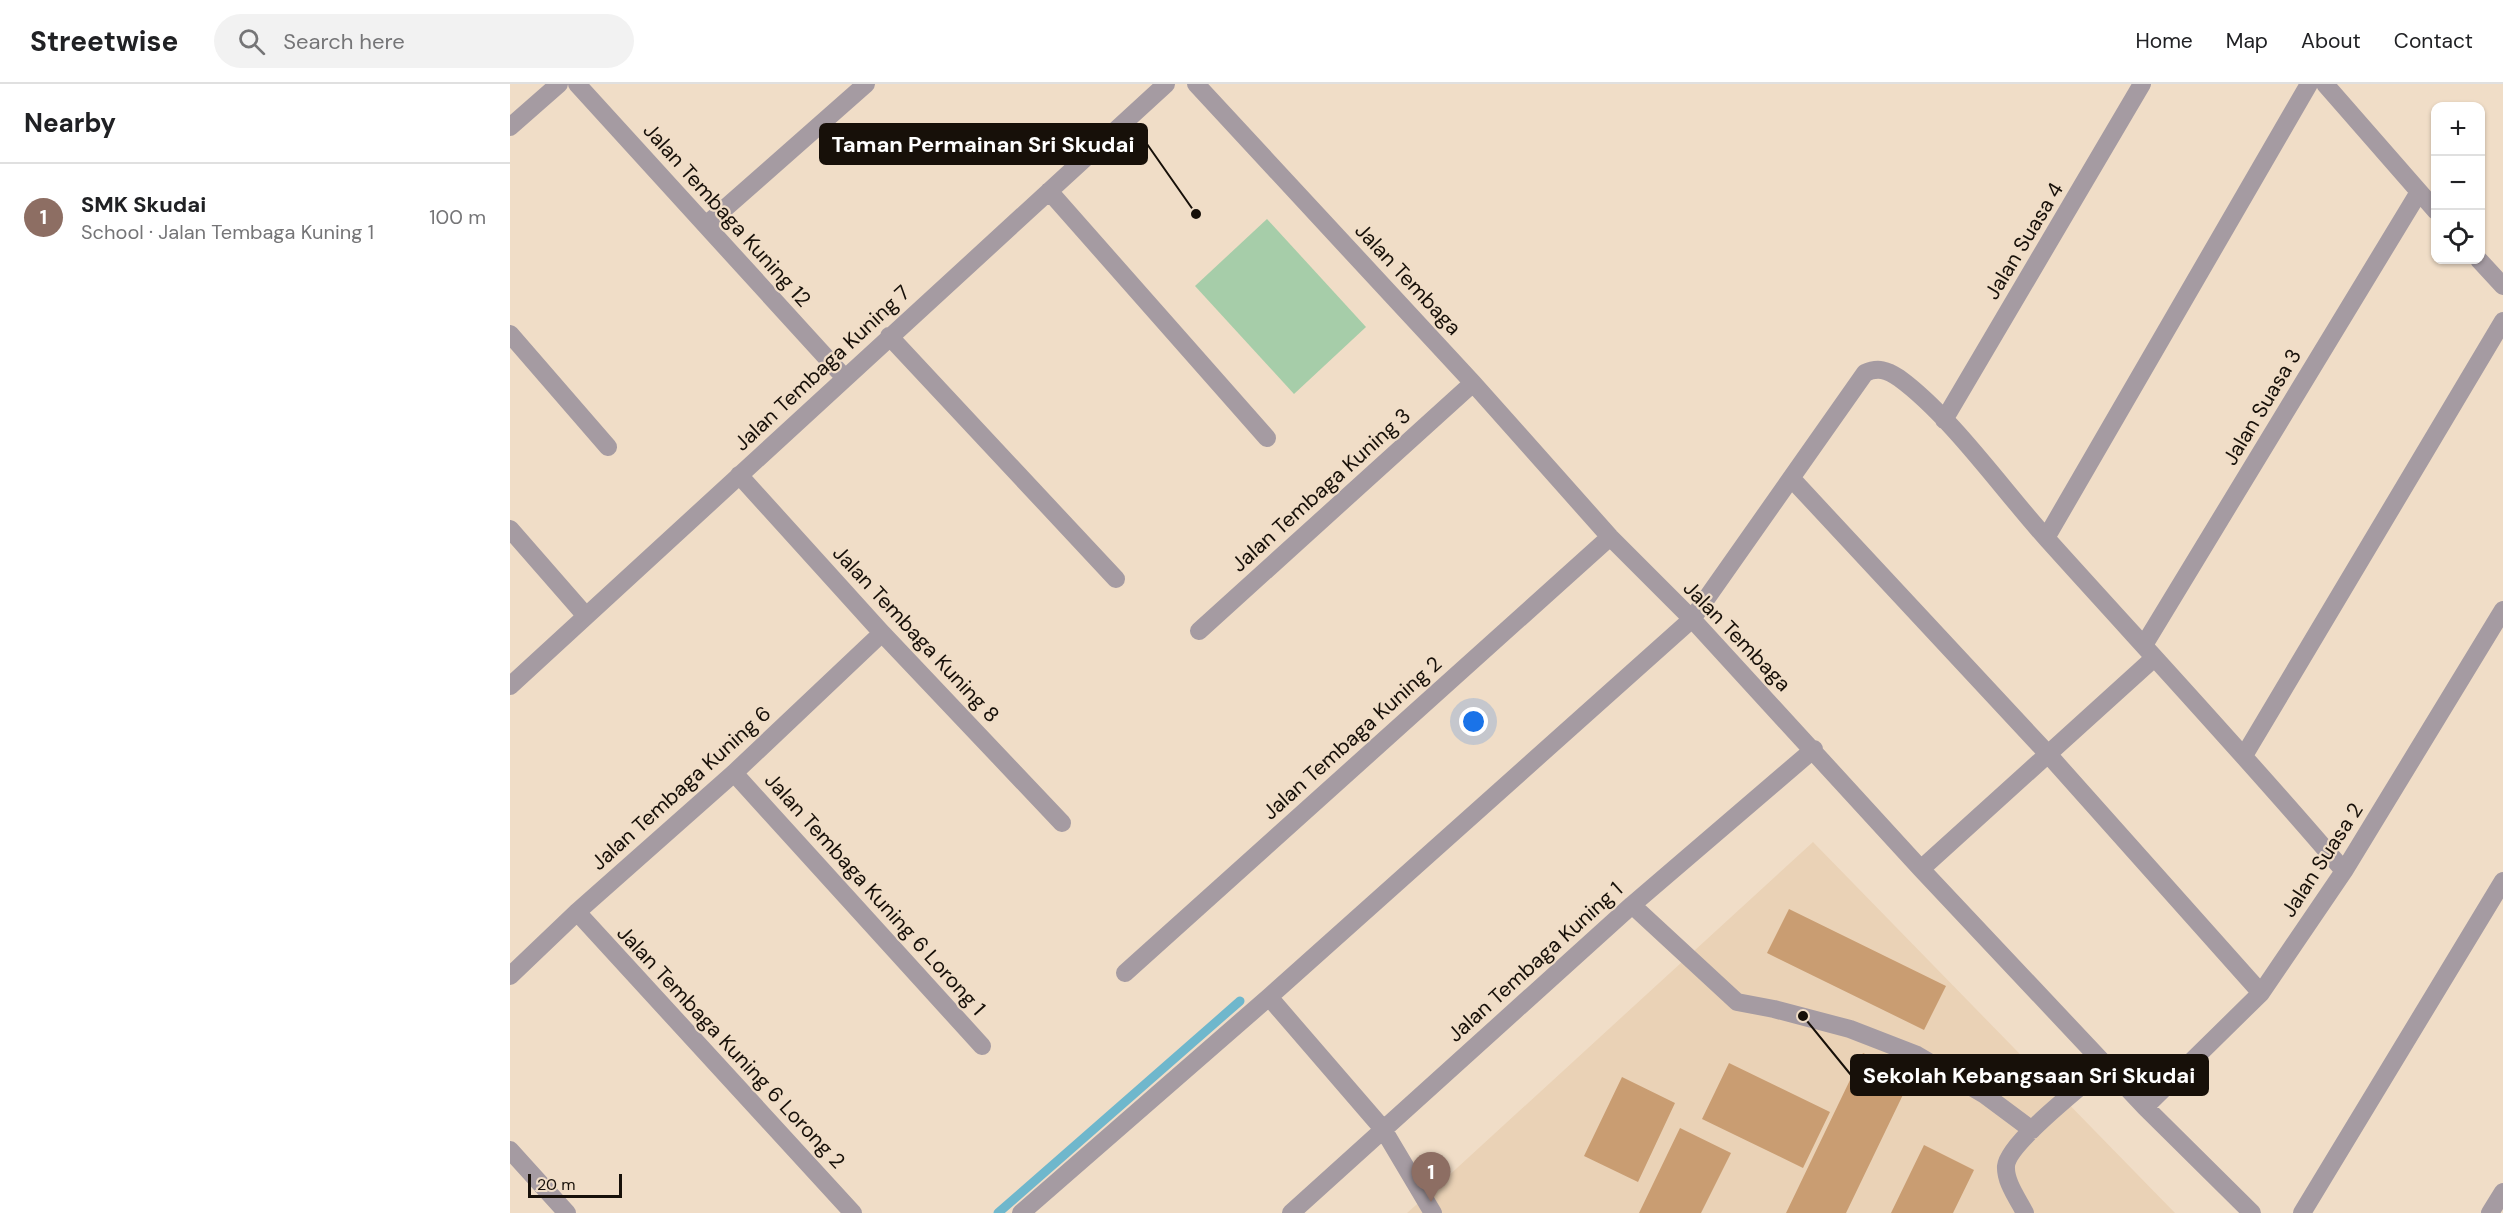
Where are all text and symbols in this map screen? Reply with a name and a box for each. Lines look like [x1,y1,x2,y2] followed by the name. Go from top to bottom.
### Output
[214,14,634,68] search box
[30,23,178,60] text: Streetwise
[235,25,268,58] icon: search
[283,27,405,56] text: Search here
[2135,27,2193,55] text: Home
[2226,27,2268,55] text: Map
[2301,27,2361,55] text: About
[2394,27,2473,55] text: Contact
[2431,102,2485,264] map controls
[2431,102,2485,156] button: +
[24,106,116,140] text: Nearby
[637,117,817,313] street label: Jalan Tembaga Kuning 12
[820,124,1147,164] callout: Taman Permainan Sri Skudai
[832,130,1134,159] text: Taman Permainan Sri Skudai
[2431,156,2485,210] button: −
[1978,177,2070,305] street label: Jalan Suasa 4
[81,190,206,219] text: SMK Skudai
[40,204,47,230] text: 1
[429,204,486,230] text: 100 m
[2431,210,2485,264] button: locate
[1349,217,1467,341] street label: Jalan Tembaga
[81,219,374,245] text: School · Jalan Tembaga Kuning 1
[728,279,916,457] street label: Jalan Tembaga Kuning 7
[2216,344,2308,470] street label: Jalan Suasa 3
[1225,402,1417,578] street label: Jalan Tembaga Kuning 3
[826,539,1006,729] street label: Jalan Tembaga Kuning 8
[1677,575,1797,697] street label: Jalan Tembaga
[1256,650,1448,826] street label: Jalan Tembaga Kuning 2
[585,700,777,876] street label: Jalan Tembaga Kuning 6
[1459,707,1488,736] your location
[758,767,992,1021] street label: Jalan Tembaga Kuning 6 Lorong 1
[2275,797,2369,923] street label: Jalan Suasa 2
[1441,876,1629,1048] street label: Jalan Tembaga Kuning 1
[611,919,851,1175] street label: Jalan Tembaga Kuning 6 Lorong 2
[1851,1055,2208,1095] callout: Sekolah Kebangsaan Sri Skudai
[1863,1061,2195,1090] text: Sekolah Kebangsaan Sri Skudai
[1412,1152,1450,1202] pin: 1
[528,1171,622,1198] scale bar
[537,1174,576,1195] text: 20 m

